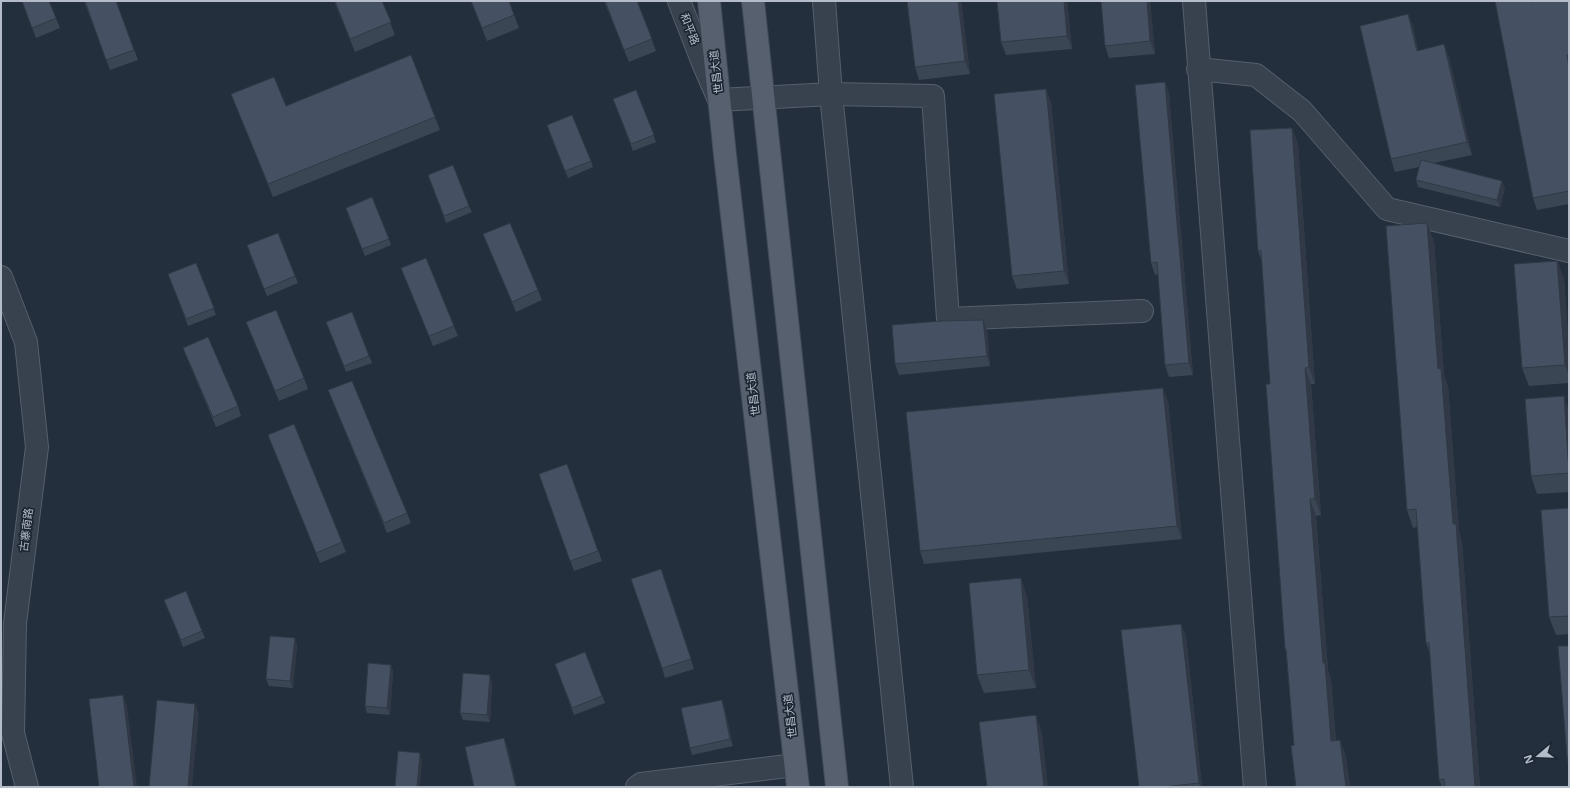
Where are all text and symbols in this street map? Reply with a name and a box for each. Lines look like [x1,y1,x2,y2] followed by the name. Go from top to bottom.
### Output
[678,11,703,47] street label: 和平路
[705,49,726,95] street label: 世昌大道
[742,371,763,417] street label: 世昌大道
[15,507,36,553] street label: 古寨南路
[779,693,800,739] street label: 世昌大道
[1518,736,1558,776] north arrow
[1520,753,1537,766] text: N

